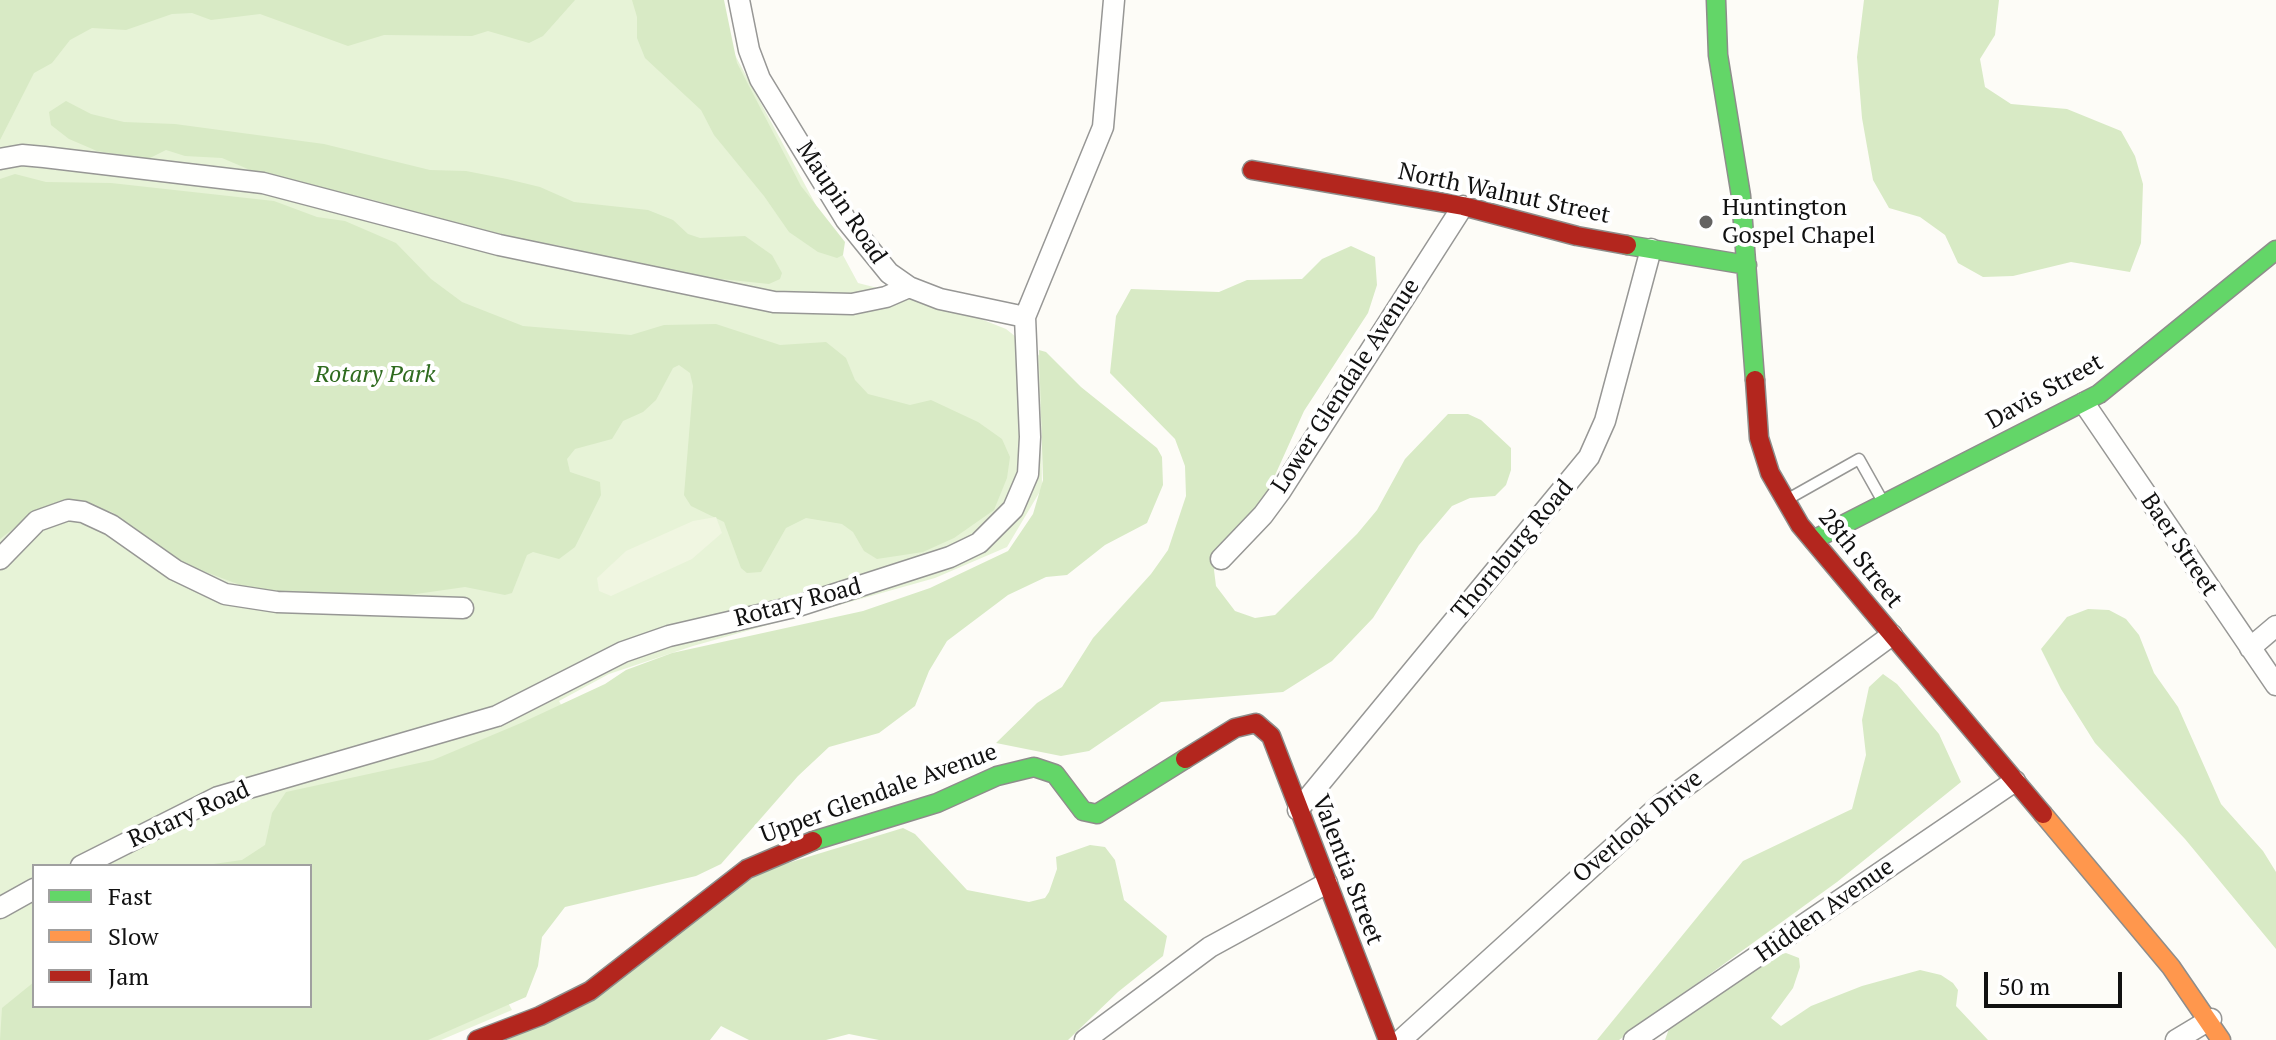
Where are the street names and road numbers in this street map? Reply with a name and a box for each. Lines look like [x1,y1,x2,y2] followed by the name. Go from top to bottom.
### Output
[790,136,892,270] street label: Maupin Road
[1395,157,1613,231] street label: North Walnut Street
[1266,273,1426,499] street label: Lower Glendale Avenue
[1982,348,2108,436] street label: Davis Street
[1446,474,1580,626] street label: Thornburg Road
[2134,488,2224,602] street label: Baer Street
[1812,504,1908,614] street label: 28th Street
[731,572,865,634] street label: Rotary Road
[757,738,1001,850] street label: Upper Glendale Avenue
[1567,765,1709,889] street label: Overlook Drive
[124,775,254,855] street label: Rotary Road
[1305,791,1389,949] street label: Valentia Street
[1750,853,1900,969] street label: Hidden Avenue

